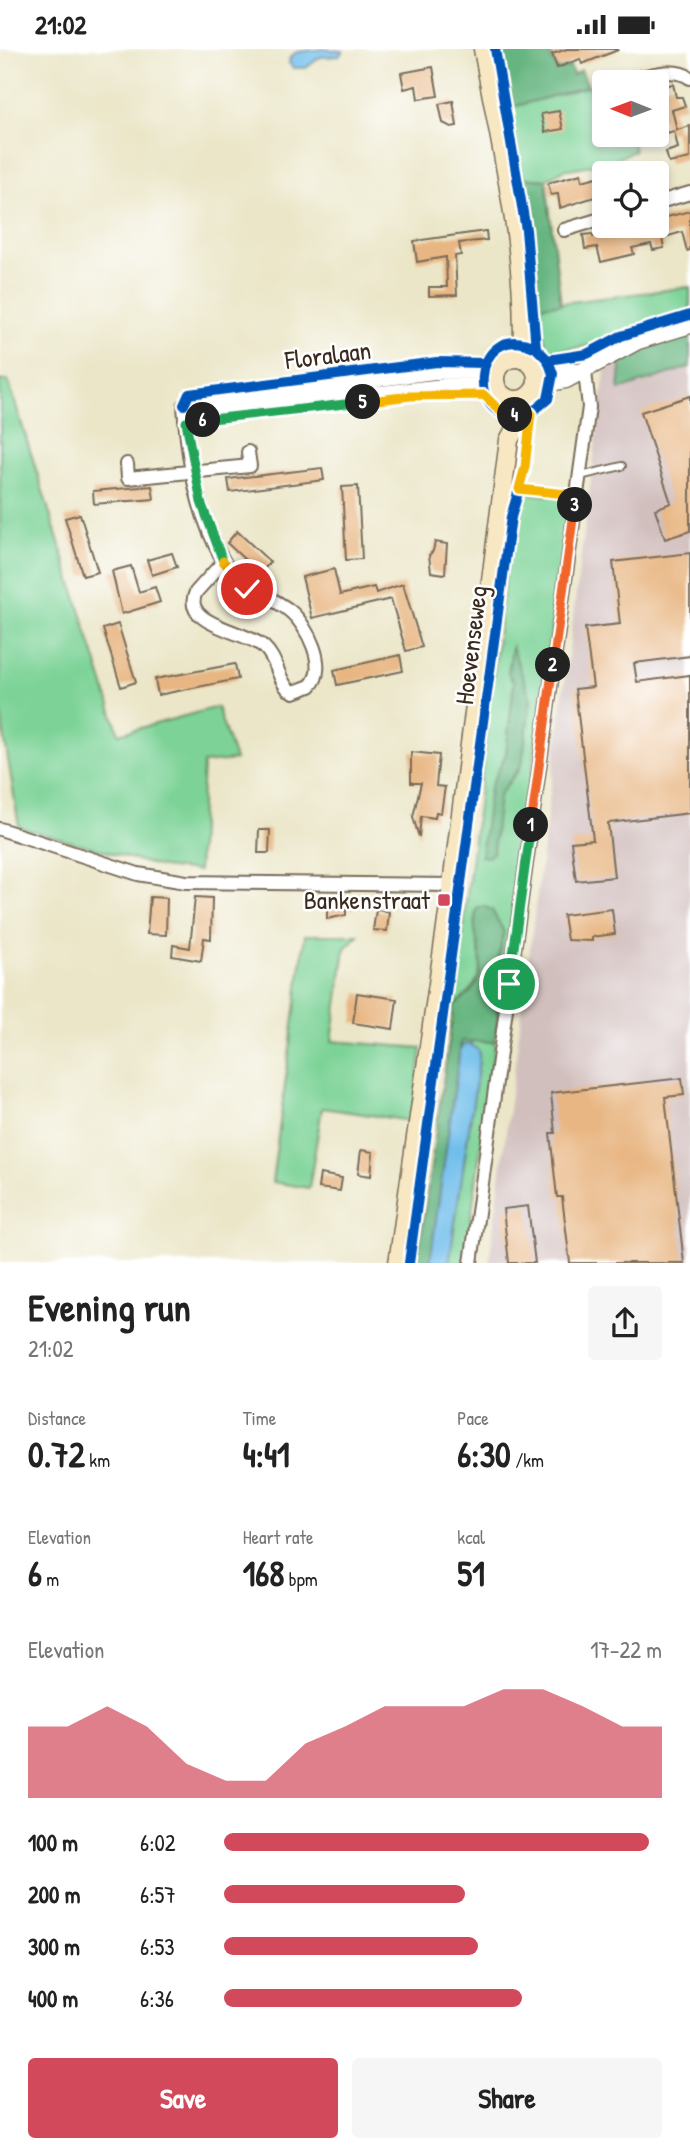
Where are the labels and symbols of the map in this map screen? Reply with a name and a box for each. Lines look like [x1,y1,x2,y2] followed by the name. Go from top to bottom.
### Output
[592,70,668,147] north arrow
[282,332,373,377] street label: Floralaan
[346,385,380,419] pin: 5
[498,397,532,433] pin: 4
[186,403,220,437] pin: 6
[558,487,592,523] pin: 3
[217,559,277,619] pin
[446,583,495,707] street label: Hoevenseweg
[536,647,570,683] pin: 2
[514,807,548,843] pin: 1
[304,882,431,917] place label: Bankenstraat
[436,892,452,908] marker: Bankenstraat
[479,954,539,1014] pin

